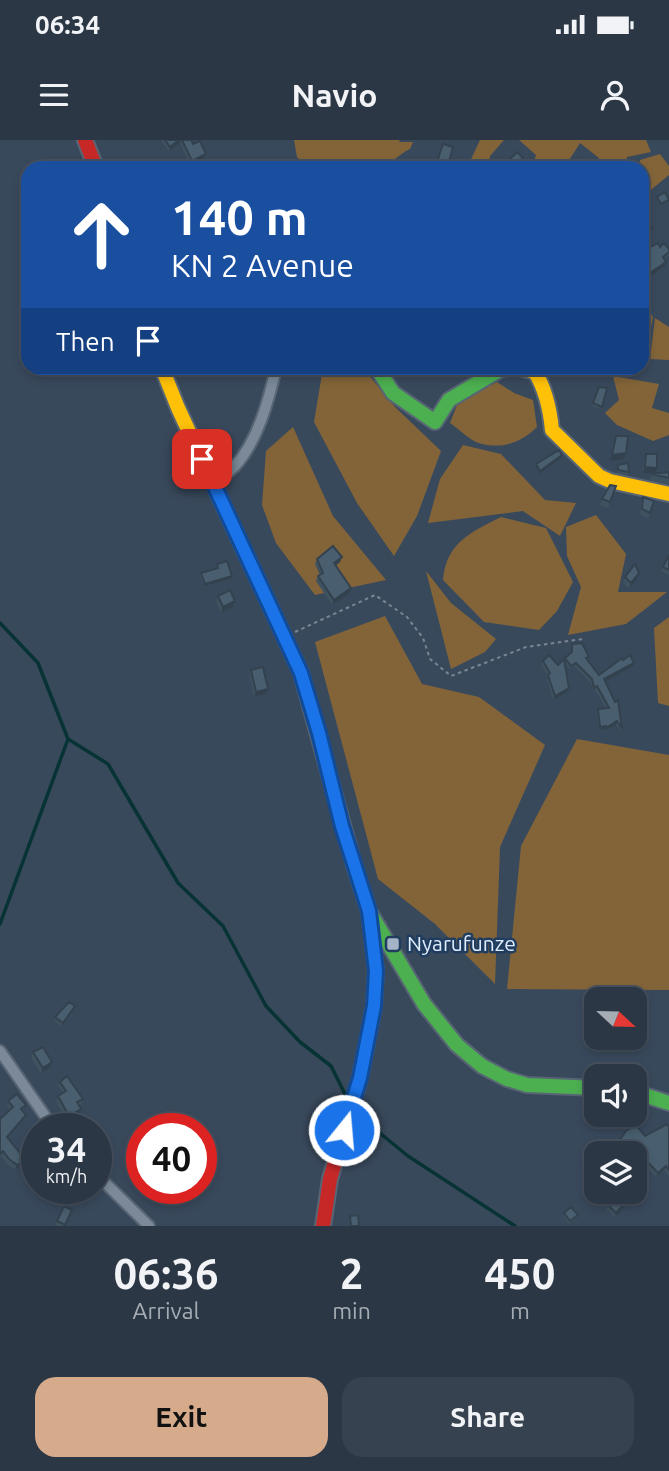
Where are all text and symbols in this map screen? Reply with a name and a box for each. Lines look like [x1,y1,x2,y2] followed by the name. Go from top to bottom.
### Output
[35,10,100,39] text: 06:34
[35,76,73,114] icon: menu
[596,76,634,114] icon: person
[291,77,378,113] text: Navio
[56,189,147,280] icon: ahead
[171,189,308,244] text: 140 m
[171,247,354,283] text: KN 2 Avenue
[129,322,167,360] icon: arrive
[56,327,115,356] text: Then
[172,429,232,489] pin
[183,440,221,478] icon: arrive
[407,931,516,955] place label: Nyarufunze
[385,936,401,952] marker: Nyarufunze
[584,987,648,1050] north arrow
[584,987,647,1204] map controls
[584,1064,647,1127] button: sound
[307,1093,381,1167] position arrow
[126,1113,217,1204] speed limit sign: 40
[47,1129,86,1169] text: 34
[584,1141,647,1204] button: layers
[46,1166,87,1186] text: km/h
[114,1250,219,1297] text: 06:36
[340,1250,363,1297] text: 2
[484,1250,555,1297] text: 450
[133,1298,200,1323] text: Arrival
[332,1298,371,1323] text: min
[510,1298,530,1323] text: m
[35,1377,328,1457] button: Exit
[342,1377,634,1457] button: Share

